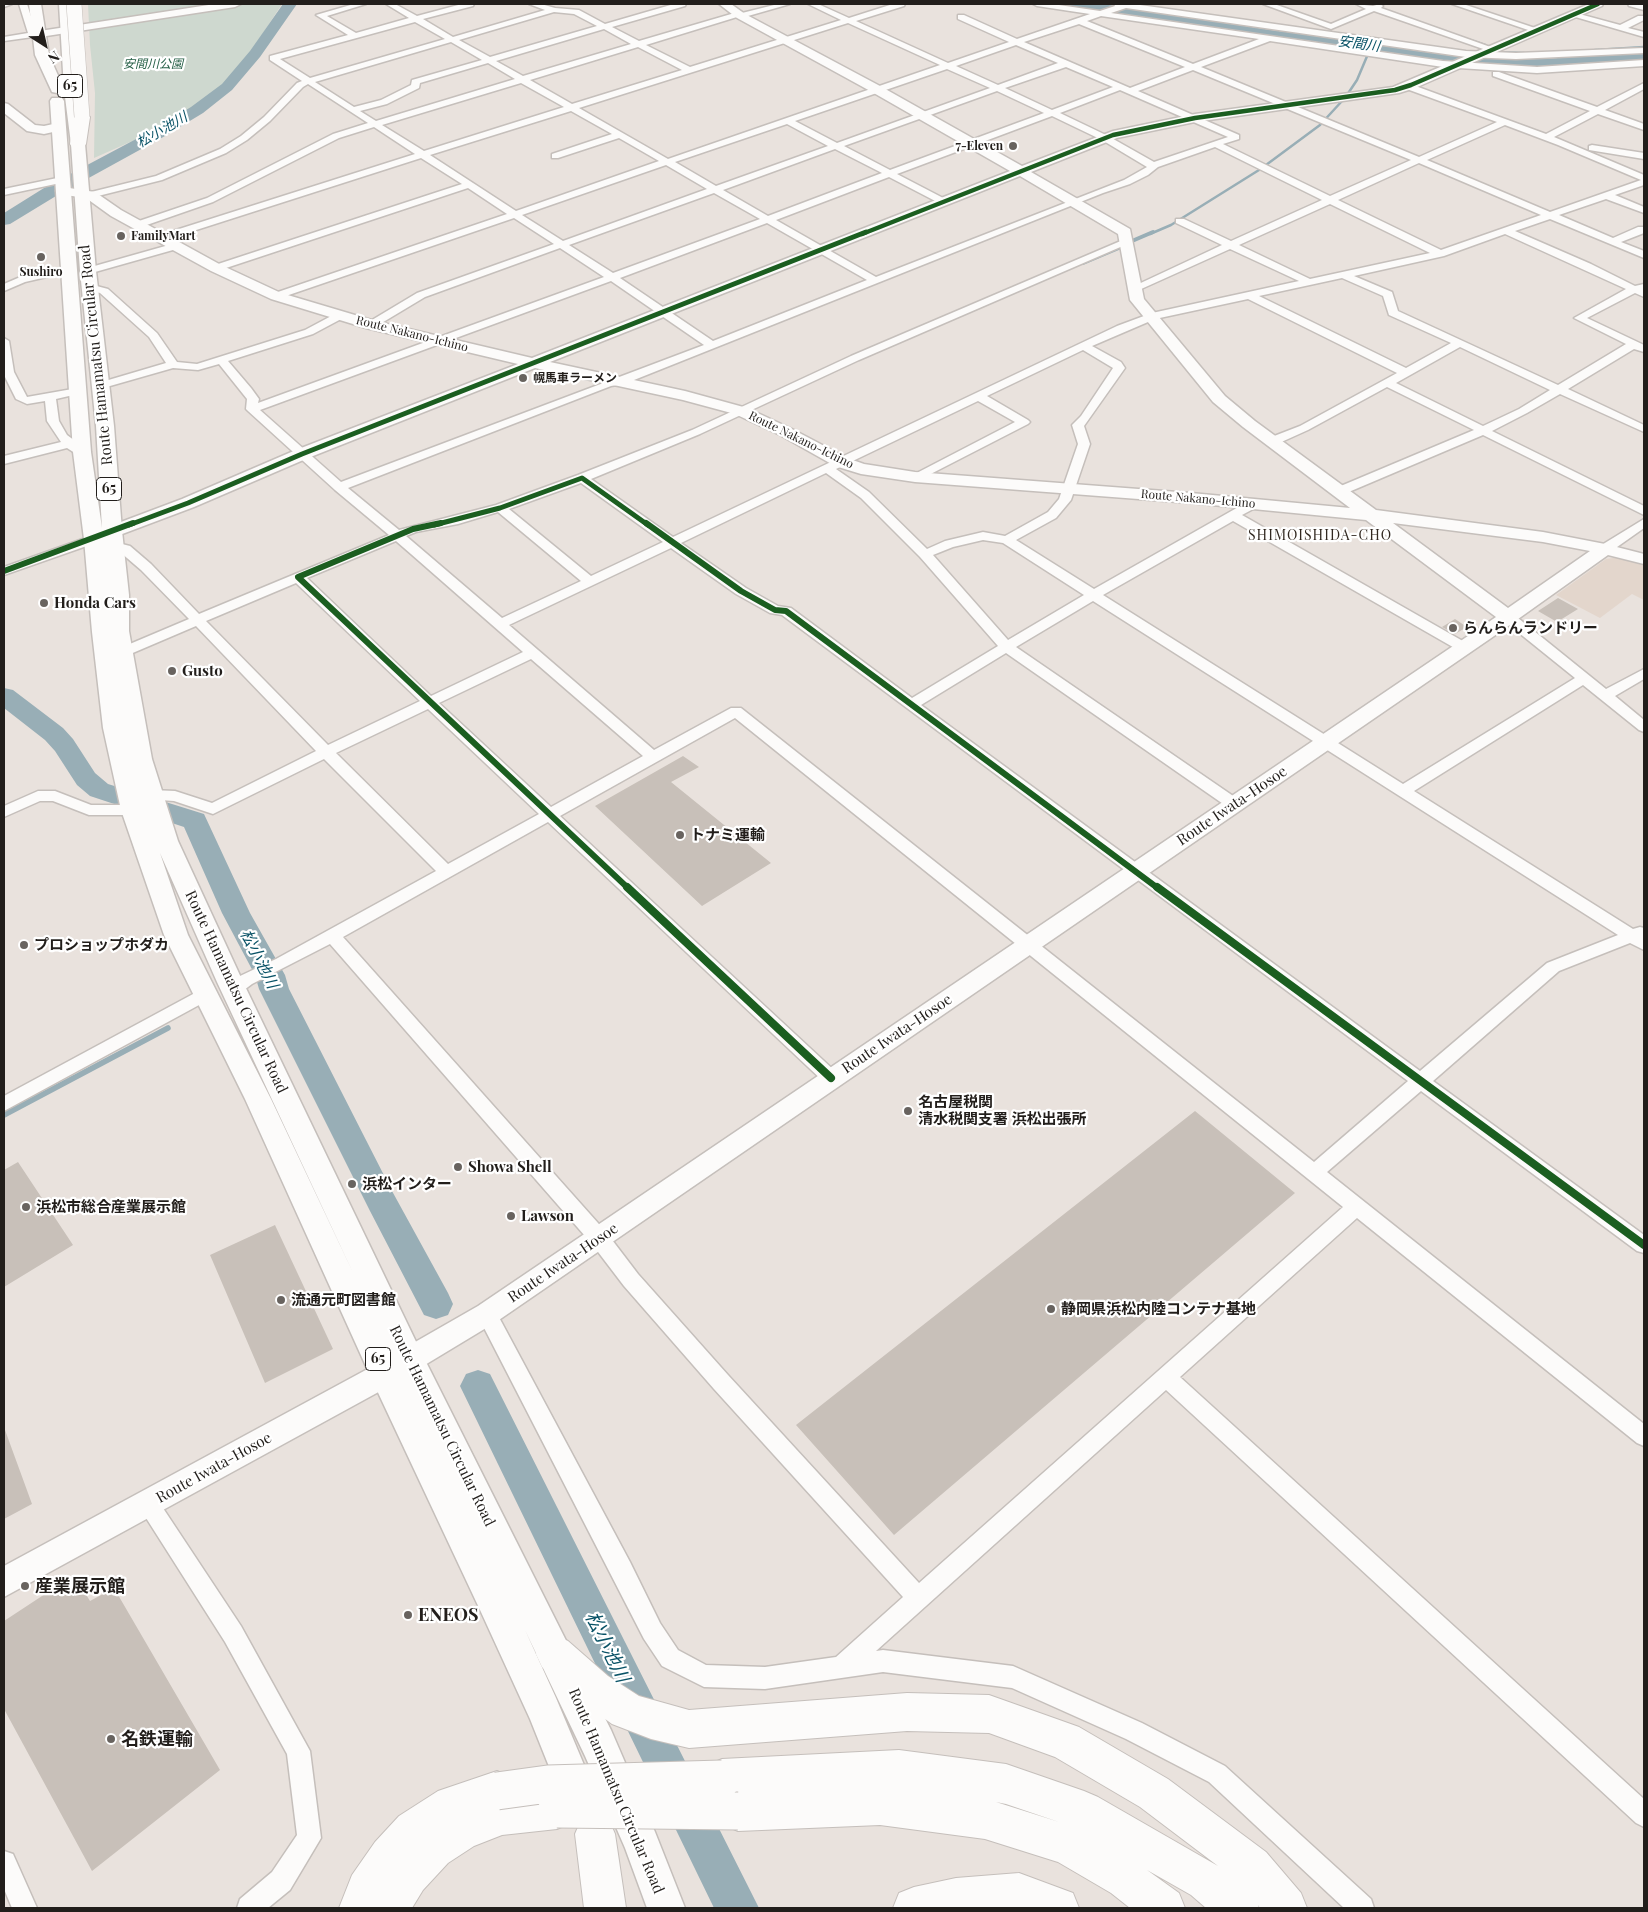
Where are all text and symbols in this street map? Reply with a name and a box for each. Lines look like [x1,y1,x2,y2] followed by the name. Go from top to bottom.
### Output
[20,20,70,70] north arrow
[1337,33,1381,55] water label: 安間川
[44,47,63,68] text: N
[123,57,183,71] park label: 安間川公園
[58,74,82,98] road number: 65
[134,109,190,151] water label: 松小池川
[956,139,1003,153] place label: 7-Eleven
[1007,140,1019,152] marker: 7-Eleven
[131,229,196,243] place label: FamilyMart
[115,230,127,242] marker: FamilyMart
[75,244,117,466] street label: Route Hamamatsu Circular Road
[35,251,47,263] marker: Sushiro
[19,265,63,279] place label: Sushiro
[354,313,470,355] street label: Route Nakano-Ichino
[533,371,617,385] place label: 幌馬車ラーメン
[517,372,529,384] marker: 幌馬車ラーメン
[746,408,856,472] street label: Route Nakano-Ichino
[96,478,122,500] road number: 65
[1140,487,1256,511] street label: Route Nakano-Ichino
[1246,528,1394,544] district label: SHIMOISHIDA-CHO
[54,594,136,612] place label: Honda Cars
[38,597,50,609] marker: Honda Cars
[1463,619,1598,637] place label: らんらんランドリー
[1447,622,1459,634] marker: らんらんランドリー
[182,662,223,680] place label: Gusto
[166,665,178,677] marker: Gusto
[1174,762,1290,850] street label: Route Iwata-Hosoe
[690,826,765,844] place label: トナミ運輸
[674,829,686,841] marker: トナミ運輸
[181,888,291,1096] street label: Route Hamamatsu Circular Road
[236,926,282,992] water label: 松小池川
[34,936,169,954] place label: プロショップホダカ
[18,939,30,951] marker: プロショップホダカ
[839,990,955,1078] street label: Route Iwata-Hosoe
[918,1093,1086,1128] place label: 名古屋税関 清水税関支署 浜松出張所
[902,1105,914,1117] marker: 名古屋税関 清水税関支署 浜松出張所
[468,1158,552,1176] place label: Showa Shell
[452,1161,464,1173] marker: Showa Shell
[362,1175,452,1193] place label: 浜松インター
[346,1178,358,1190] marker: 浜松インター
[36,1198,186,1216] place label: 浜松市総合産業展示館
[20,1201,32,1213] marker: 浜松市総合産業展示館
[521,1207,574,1225] place label: Lawson
[505,1210,517,1222] marker: Lawson
[505,1219,621,1307] street label: Route Iwata-Hosoe
[291,1291,396,1309] place label: 流通元町図書館
[275,1294,287,1306] marker: 流通元町図書館
[1061,1300,1256,1318] place label: 静岡県浜松内陸コンテナ基地
[1045,1303,1057,1315] marker: 静岡県浜松内陸コンテナ基地
[385,1323,499,1529] street label: Route Hamamatsu Circular Road
[366,1348,390,1370] road number: 65
[153,1429,275,1507] street label: Route Iwata-Hosoe
[35,1575,125,1597] place label: 産業展示館
[19,1580,31,1592] marker: 産業展示館
[418,1604,479,1626] place label: ENEOS
[580,1608,634,1686] water label: 松小池川
[402,1609,414,1621] marker: ENEOS
[564,1686,668,1896] street label: Route Hamamatsu Circular Road
[121,1728,193,1750] place label: 名鉄運輸
[105,1733,117,1745] marker: 名鉄運輸

